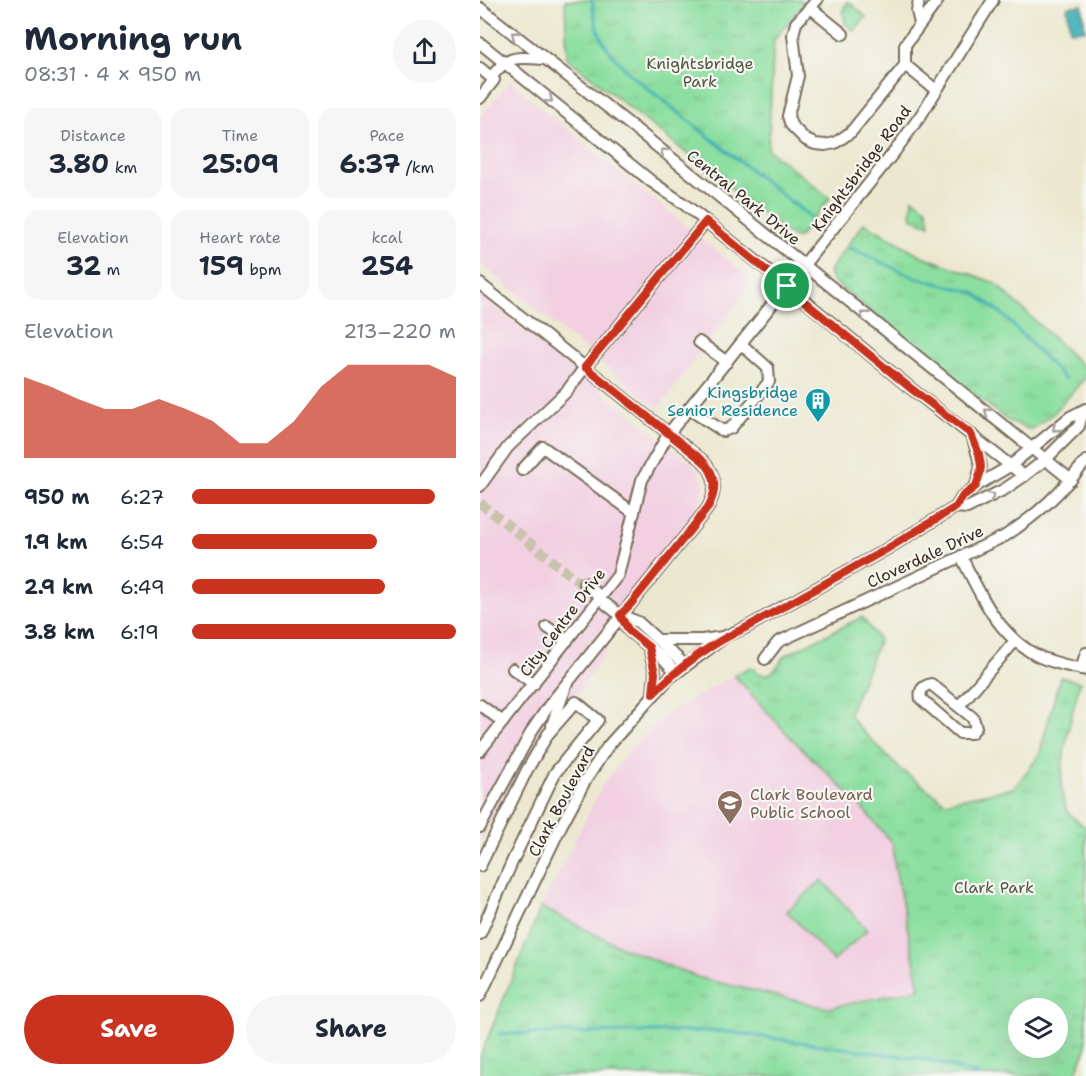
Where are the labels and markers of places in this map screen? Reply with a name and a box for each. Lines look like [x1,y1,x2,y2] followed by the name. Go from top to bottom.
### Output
[761,260,812,311] pin
[667,382,798,421] place label: Kingsbridge Senior Residence
[803,386,833,424] building icon: Kingsbridge Senior Residence
[750,784,873,823] place label: Clark Boulevard Public School
[715,788,745,826] school or university icon: Clark Boulevard Public School

